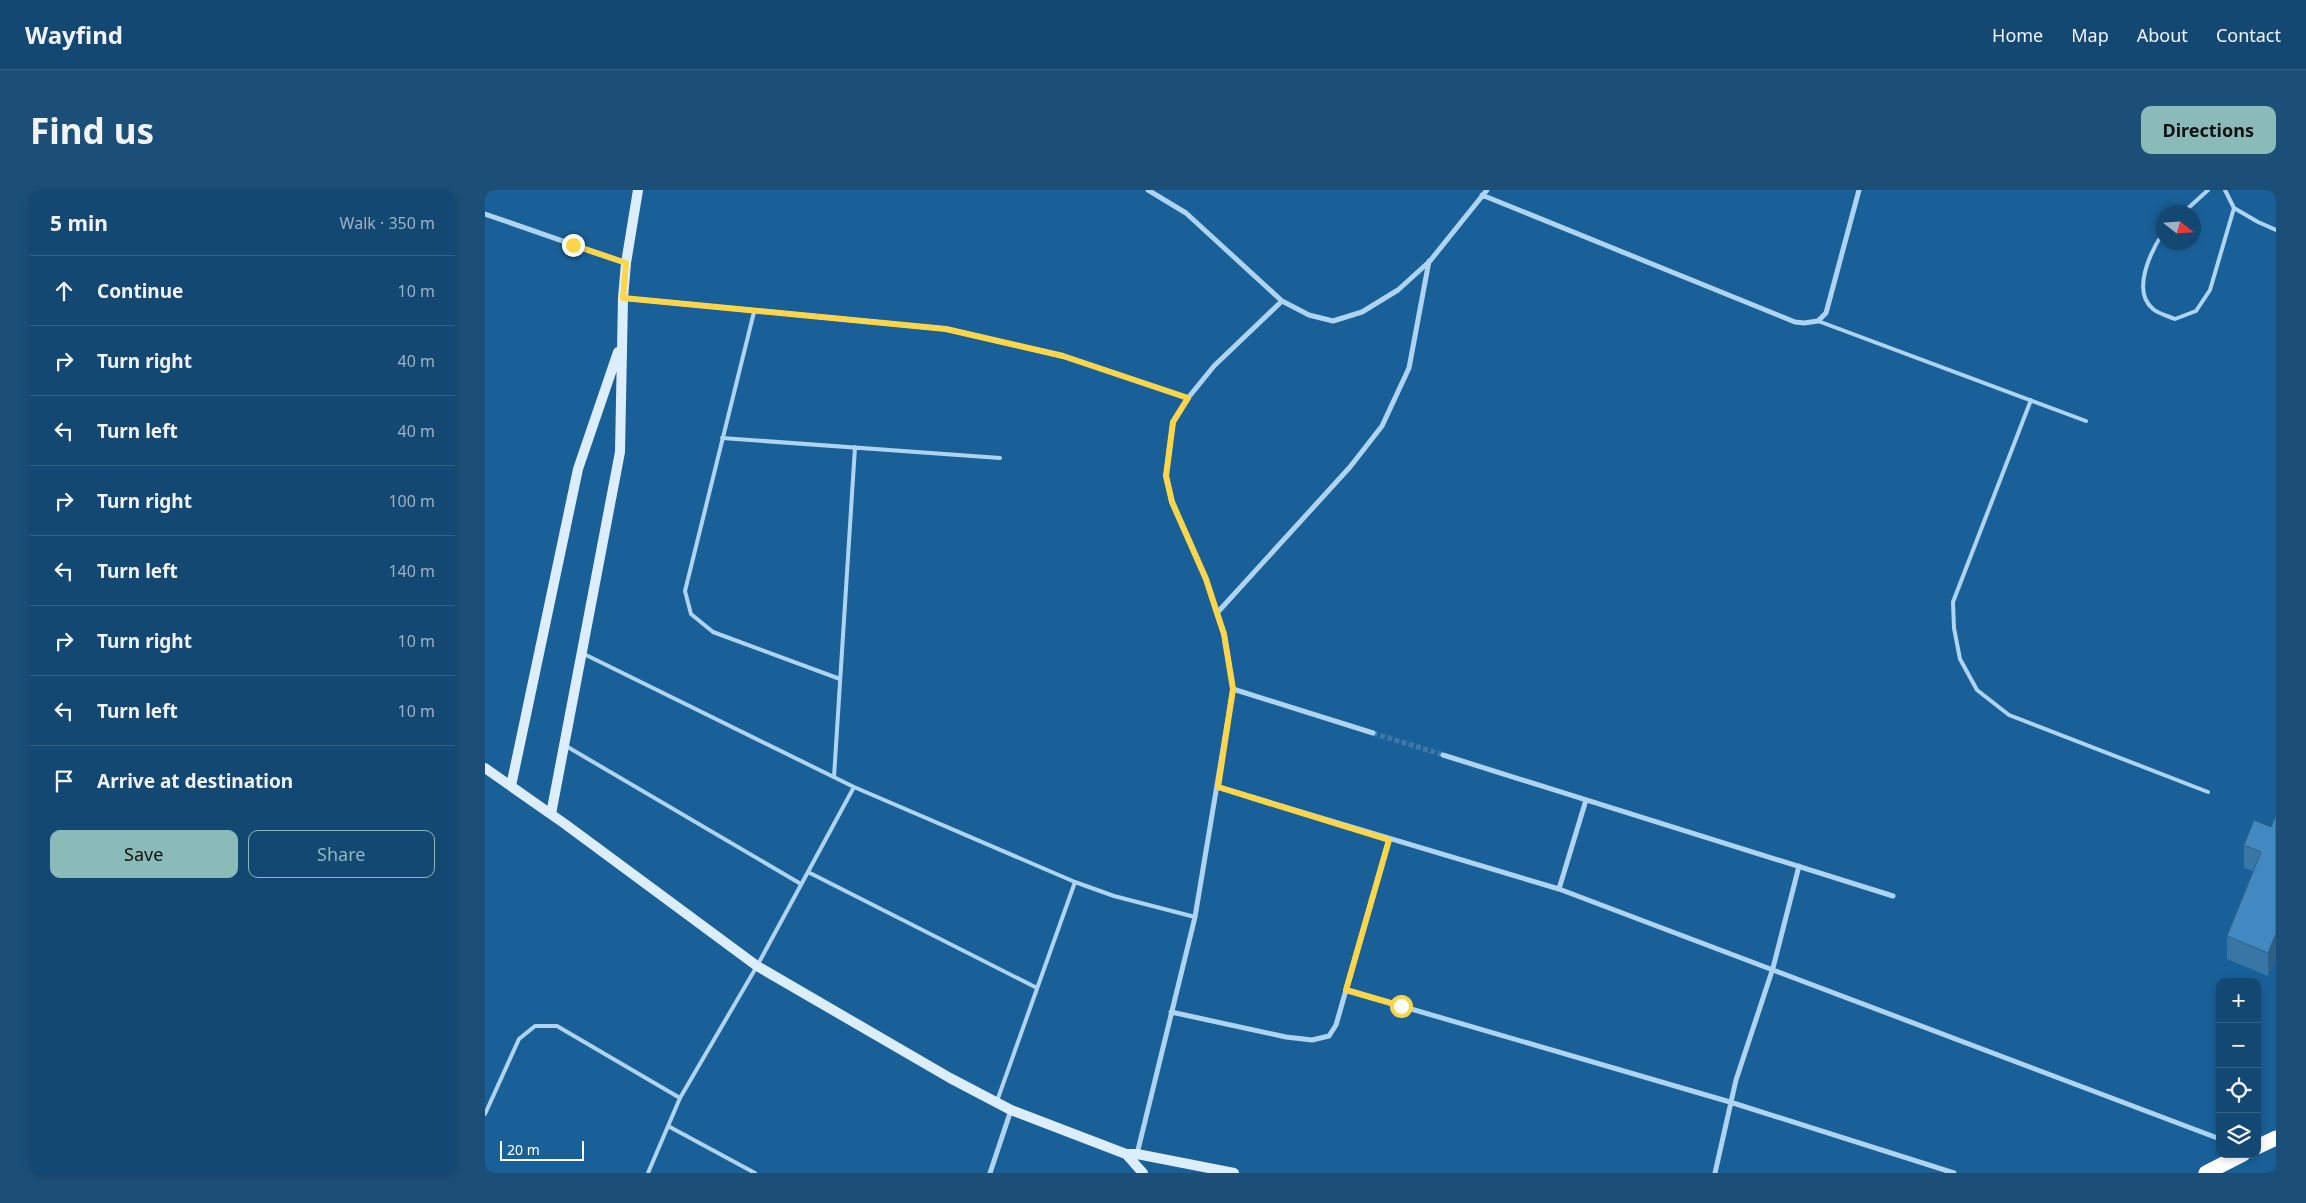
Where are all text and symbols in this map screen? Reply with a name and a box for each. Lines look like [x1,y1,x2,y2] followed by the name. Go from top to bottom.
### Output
[25,18,123,51] text: Wayfind
[1992,23,2043,47] text: Home
[2071,23,2109,47] text: Map
[2137,23,2188,47] text: About
[2216,23,2281,47] text: Contact
[2141,106,2276,154] button: Directions
[30,107,154,154] text: Find us
[2156,205,2201,250] north arrow
[50,209,108,237] text: 5 min
[340,212,435,234] text: Walk · 350 m
[562,234,585,257] route end
[50,277,78,305] icon: ahead
[97,278,183,304] text: Continue
[398,280,435,302] text: 10 m
[50,347,78,375] icon: right
[97,348,192,374] text: Turn right
[398,350,435,372] text: 40 m
[50,417,78,445] icon: left
[97,418,178,444] text: Turn left
[398,420,435,442] text: 40 m
[50,487,78,515] icon: right
[97,488,192,514] text: Turn right
[388,490,435,512] text: 100 m
[50,557,78,585] icon: left
[97,558,178,584] text: Turn left
[388,560,435,582] text: 140 m
[50,627,78,655] icon: right
[97,628,192,654] text: Turn right
[398,630,435,652] text: 10 m
[50,697,78,725] icon: left
[97,698,178,724] text: Turn left
[398,700,435,722] text: 10 m
[50,767,78,795] icon: arrive
[97,768,293,794] text: Arrive at destination
[50,830,238,878] button: Save
[248,830,435,878] button: Share
[2216,978,2261,1158] map controls
[2216,978,2261,1023] button: +
[1390,995,1413,1018] route start
[2216,1023,2261,1068] button: −
[2216,1068,2261,1113] button: locate
[2216,1113,2261,1158] button: layers
[500,1138,584,1161] scale bar
[507,1140,540,1159] text: 20 m

